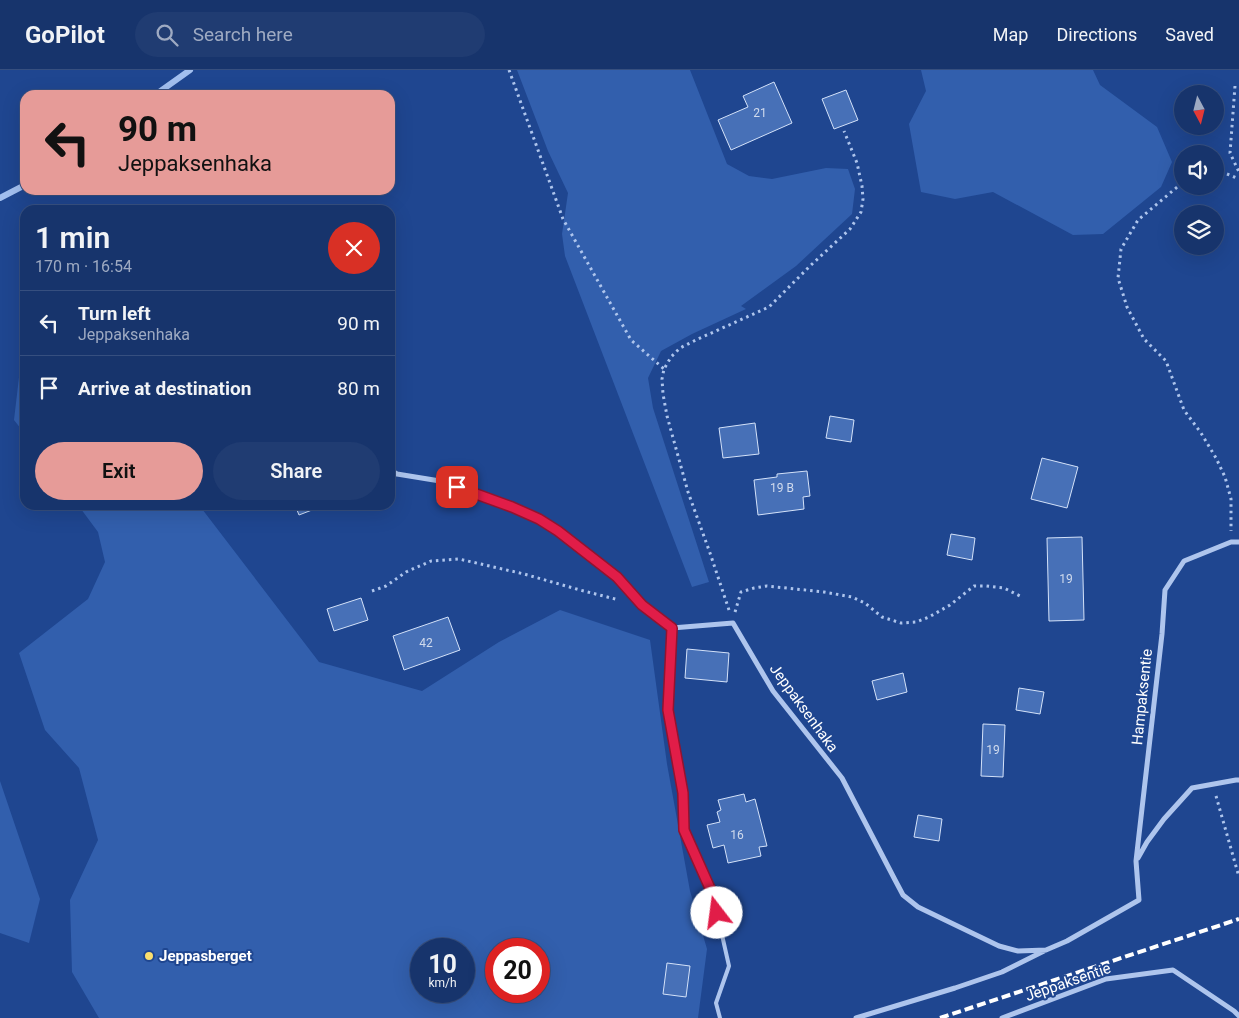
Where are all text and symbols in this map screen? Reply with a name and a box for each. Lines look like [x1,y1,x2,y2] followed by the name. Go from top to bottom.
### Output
[135,12,485,57] search box
[25,21,105,49] text: GoPilot
[153,21,181,49] icon: search
[193,23,293,46] text: Search here
[993,24,1028,45] text: Map
[1056,24,1137,45] text: Directions
[1165,24,1214,45] text: Saved
[1174,85,1224,135] north arrow
[1174,85,1224,255] map controls
[753,106,767,120] house number: 21
[118,109,197,150] text: 90 m
[35,110,100,175] icon: left
[1174,145,1224,195] button: sound
[118,151,272,176] text: Jeppaksenhaka
[1174,205,1224,255] button: layers
[35,220,110,255] text: 1 min
[328,222,380,274] button: close
[35,257,132,276] text: 170 m · 16:54
[78,302,151,325] text: Turn left
[35,309,63,337] icon: left
[337,312,380,335] text: 90 m
[78,325,190,344] text: Jeppaksenhaka
[35,374,63,402] icon: arrive
[78,377,251,400] text: Arrive at destination
[337,377,380,400] text: 80 m
[35,442,203,500] button: Exit
[213,442,380,500] button: Share
[436,466,478,508] pin
[443,473,471,501] icon: arrive
[770,481,794,495] house number: 19 B
[1059,572,1073,586] house number: 19
[419,636,433,650] house number: 42
[1128,648,1156,746] street label: Hampaksentie
[766,660,842,756] street label: Jeppaksenhaka
[986,743,1000,757] house number: 19
[730,828,744,842] house number: 16
[690,886,742,938] position arrow
[485,938,550,1003] speed limit sign: 20
[159,947,252,965] place label: Jeppasberget
[143,950,155,962] marker: Jeppasberget
[428,950,457,979] text: 10
[1023,959,1113,1005] street label: Jeppaksentie
[428,976,457,990] text: km/h

